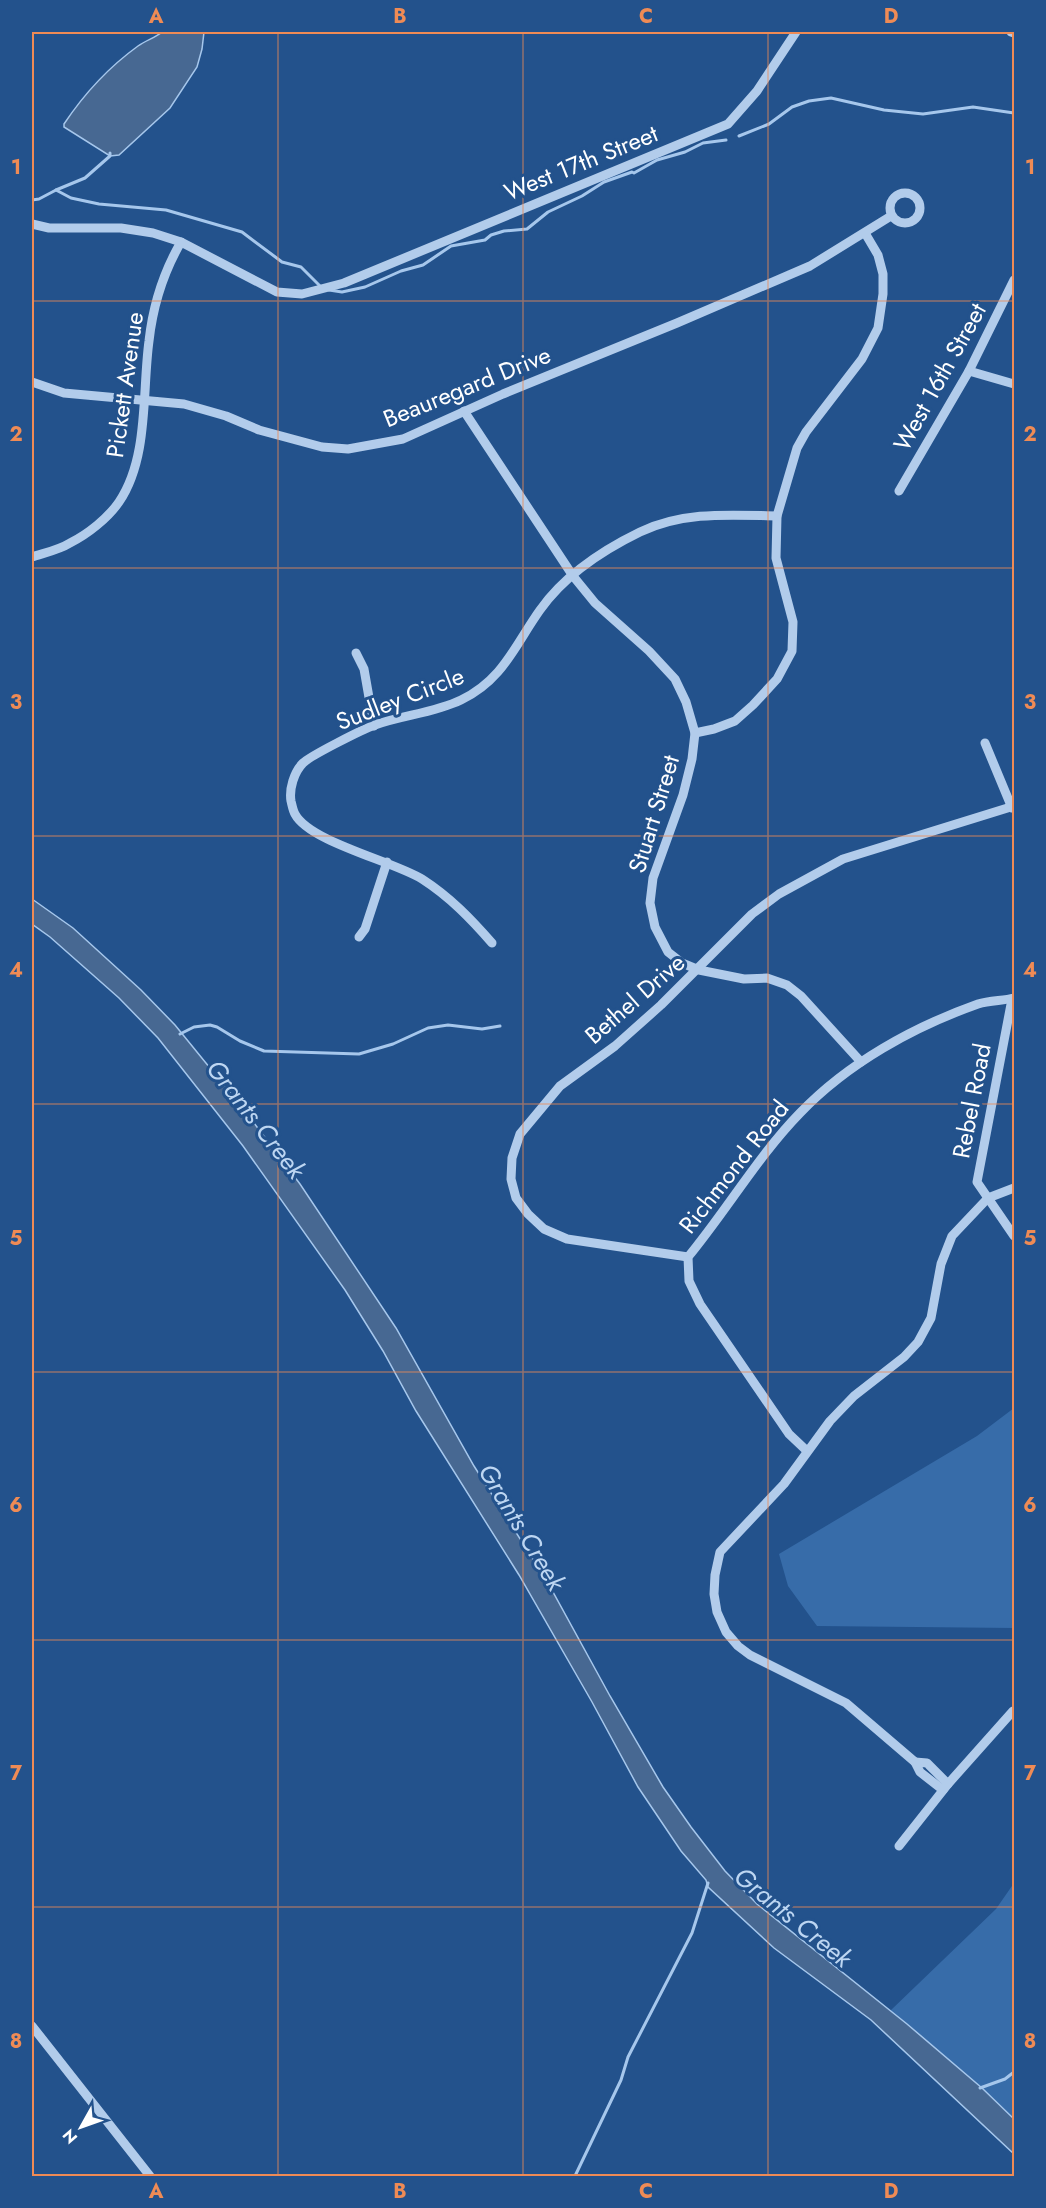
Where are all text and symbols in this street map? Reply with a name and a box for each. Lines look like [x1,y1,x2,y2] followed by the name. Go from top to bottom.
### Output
[148,2,164,31] text: A
[393,2,407,31] text: B
[639,2,653,31] text: C
[884,2,898,31] text: D
[499,116,663,209] street label: West 17th Street
[11,153,21,182] text: 1
[1025,153,1035,182] text: 1
[884,296,995,457] street label: West 16th Street
[97,310,152,460] street label: Pickett Avenue
[378,337,556,436] street label: Beauregard Drive
[9,420,23,449] text: 2
[1023,420,1037,449] text: 2
[331,658,469,739] street label: Sudley Circle
[10,688,22,717] text: 3
[1024,688,1036,717] text: 3
[619,750,688,877] street label: Stuart Street
[577,945,692,1052] street label: Bethel Drive
[9,956,23,985] text: 4
[1023,956,1037,985] text: 4
[943,1040,1000,1161] street label: Rebel Road
[197,1051,316,1188] water label: Grants Creek
[670,1093,797,1241] street label: Richmond Road
[10,1224,23,1253] text: 5
[1024,1224,1037,1253] text: 5
[469,1456,576,1599] water label: Grants Creek
[9,1491,23,1520] text: 6
[1023,1491,1037,1520] text: 6
[10,1759,23,1788] text: 7
[1024,1759,1037,1788] text: 7
[726,1857,862,1978] water label: Grants Creek
[10,2027,22,2056] text: 8
[1024,2027,1036,2056] text: 8
[51,2097,111,2157] north arrow
[57,2124,83,2149] text: N
[148,2177,164,2206] text: A
[393,2177,407,2206] text: B
[639,2177,653,2206] text: C
[884,2177,898,2206] text: D

